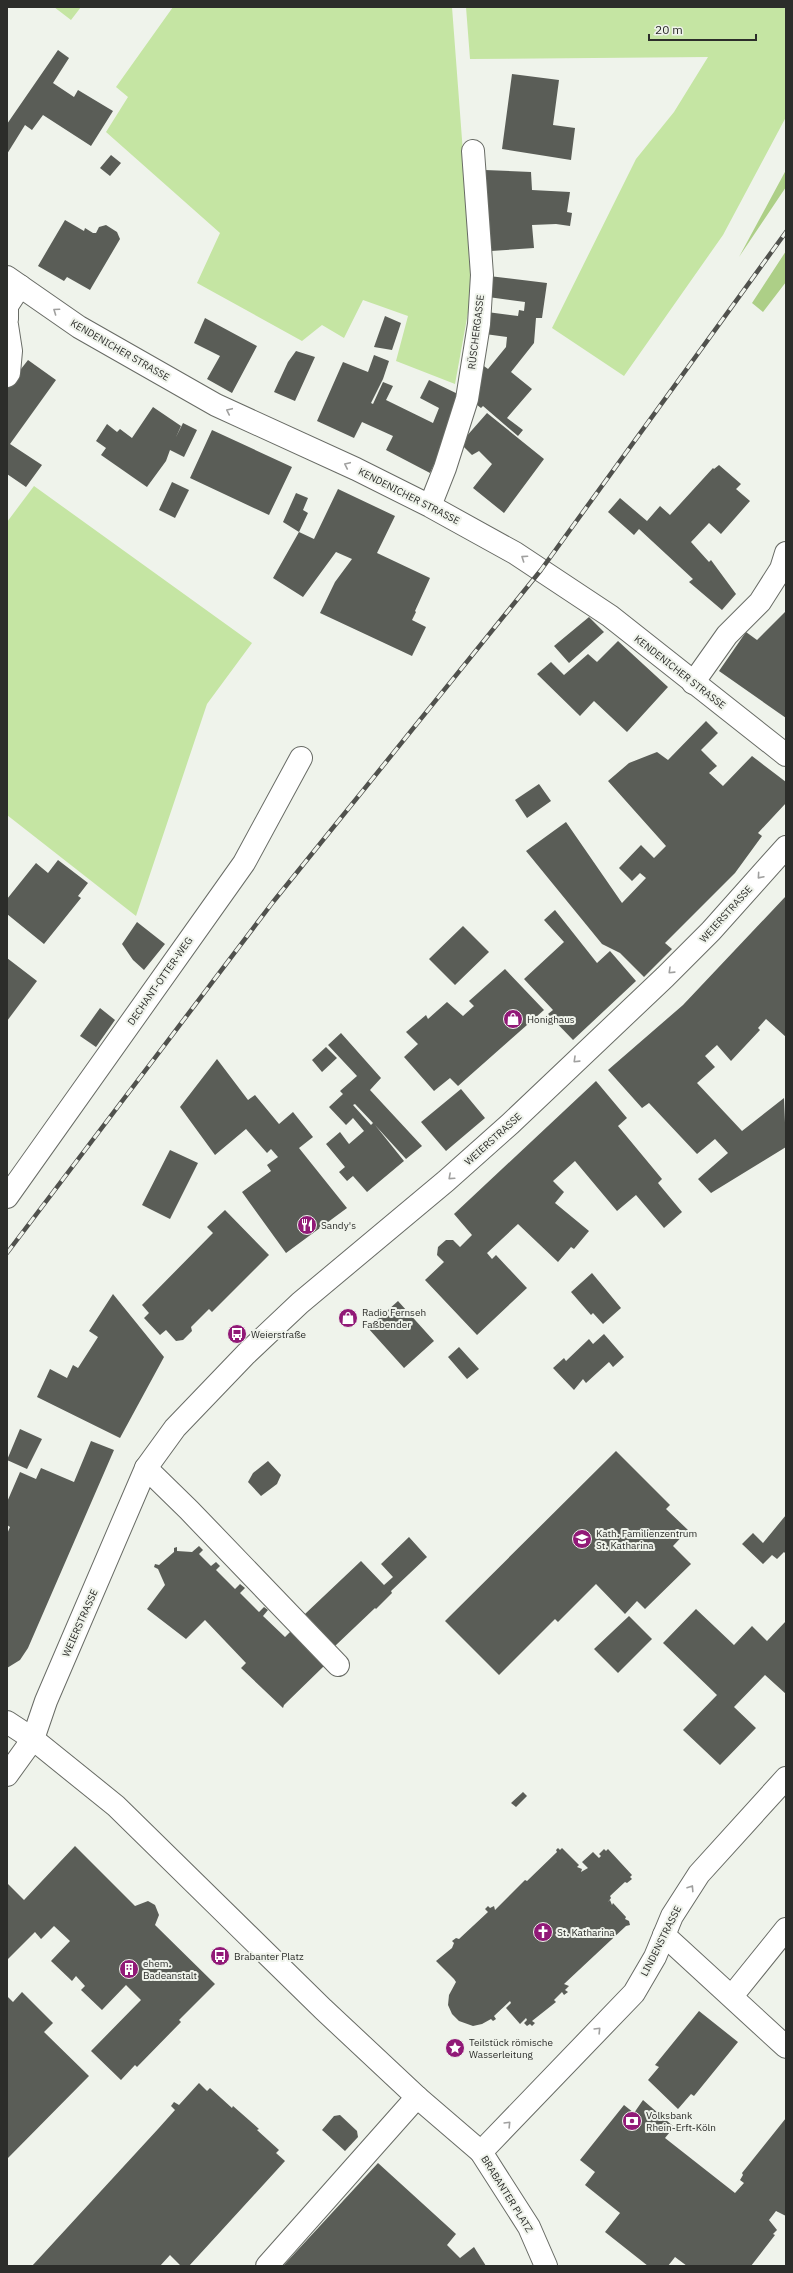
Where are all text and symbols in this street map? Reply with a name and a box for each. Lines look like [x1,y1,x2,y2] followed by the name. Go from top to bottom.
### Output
[649,16,756,42] scale bar
[655,22,683,37] text: 20 m
[465,294,487,370] street label: RÜSCHERGASSE
[53,308,60,316] one-way arrow
[68,316,172,384] street label: KENDENICHER STRASSE
[225,407,232,415] one-way arrow
[344,462,351,470] one-way arrow
[356,465,462,527] street label: KENDENICHER STRASSE
[521,556,528,563] one-way arrow
[632,632,728,712] street label: KENDENICHER STRASSE
[757,871,764,879] one-way arrow
[697,883,755,945] street label: WEIERSTRASSE
[125,934,195,1028] street label: DECHANT-OTTER-WEG
[668,966,676,974] one-way arrow
[502,1008,524,1030] shop icon: Honighaus
[527,1013,575,1026] place label: Honighaus
[573,1055,581,1063] one-way arrow
[462,1110,524,1168] street label: WEIERSTRASSE
[448,1173,455,1180] one-way arrow
[296,1214,318,1236] restaurant icon: Sandy's
[321,1219,356,1232] place label: Sandy's
[362,1306,426,1331] place label: Radio Fernseh Faßbender
[337,1307,359,1329] shop icon: Radio Fernseh Faßbender
[226,1323,248,1345] bus stop icon: Weierstraße
[251,1328,307,1341] place label: Weierstraße
[596,1527,697,1552] place label: Kath. Familienzentrum St. Katharina
[571,1528,593,1550] school or university icon: Kath. Familienzentrum St. Katharina
[59,1587,101,1659] street label: WEIERSTRASSE
[686,1885,693,1892] one-way arrow
[638,1903,684,1978] street label: LINDENSTRASSE
[532,1921,554,1943] church icon: St. Katharina
[557,1926,615,1939] place label: St. Katharina
[209,1945,231,1967] bus stop icon: Brabanter Platz
[234,1950,304,1963] place label: Brabanter Platz
[143,1957,197,1982] place label: ehem. Badeanstalt
[118,1958,140,1980] building icon: ehem. Badeanstalt
[593,2027,601,2035] one-way arrow
[469,2036,553,2061] place label: Teilstück römische Wasserleitung
[444,2037,466,2059] place icon: Teilstück römische Wasserleitung
[646,2109,716,2134] place label: Volksbank Rhein-Erft-Köln
[621,2110,643,2132] bank icon: Volksbank Rhein-Erft-Köln
[503,2121,510,2129] one-way arrow
[478,2153,536,2235] street label: BRABANTER PLATZ

